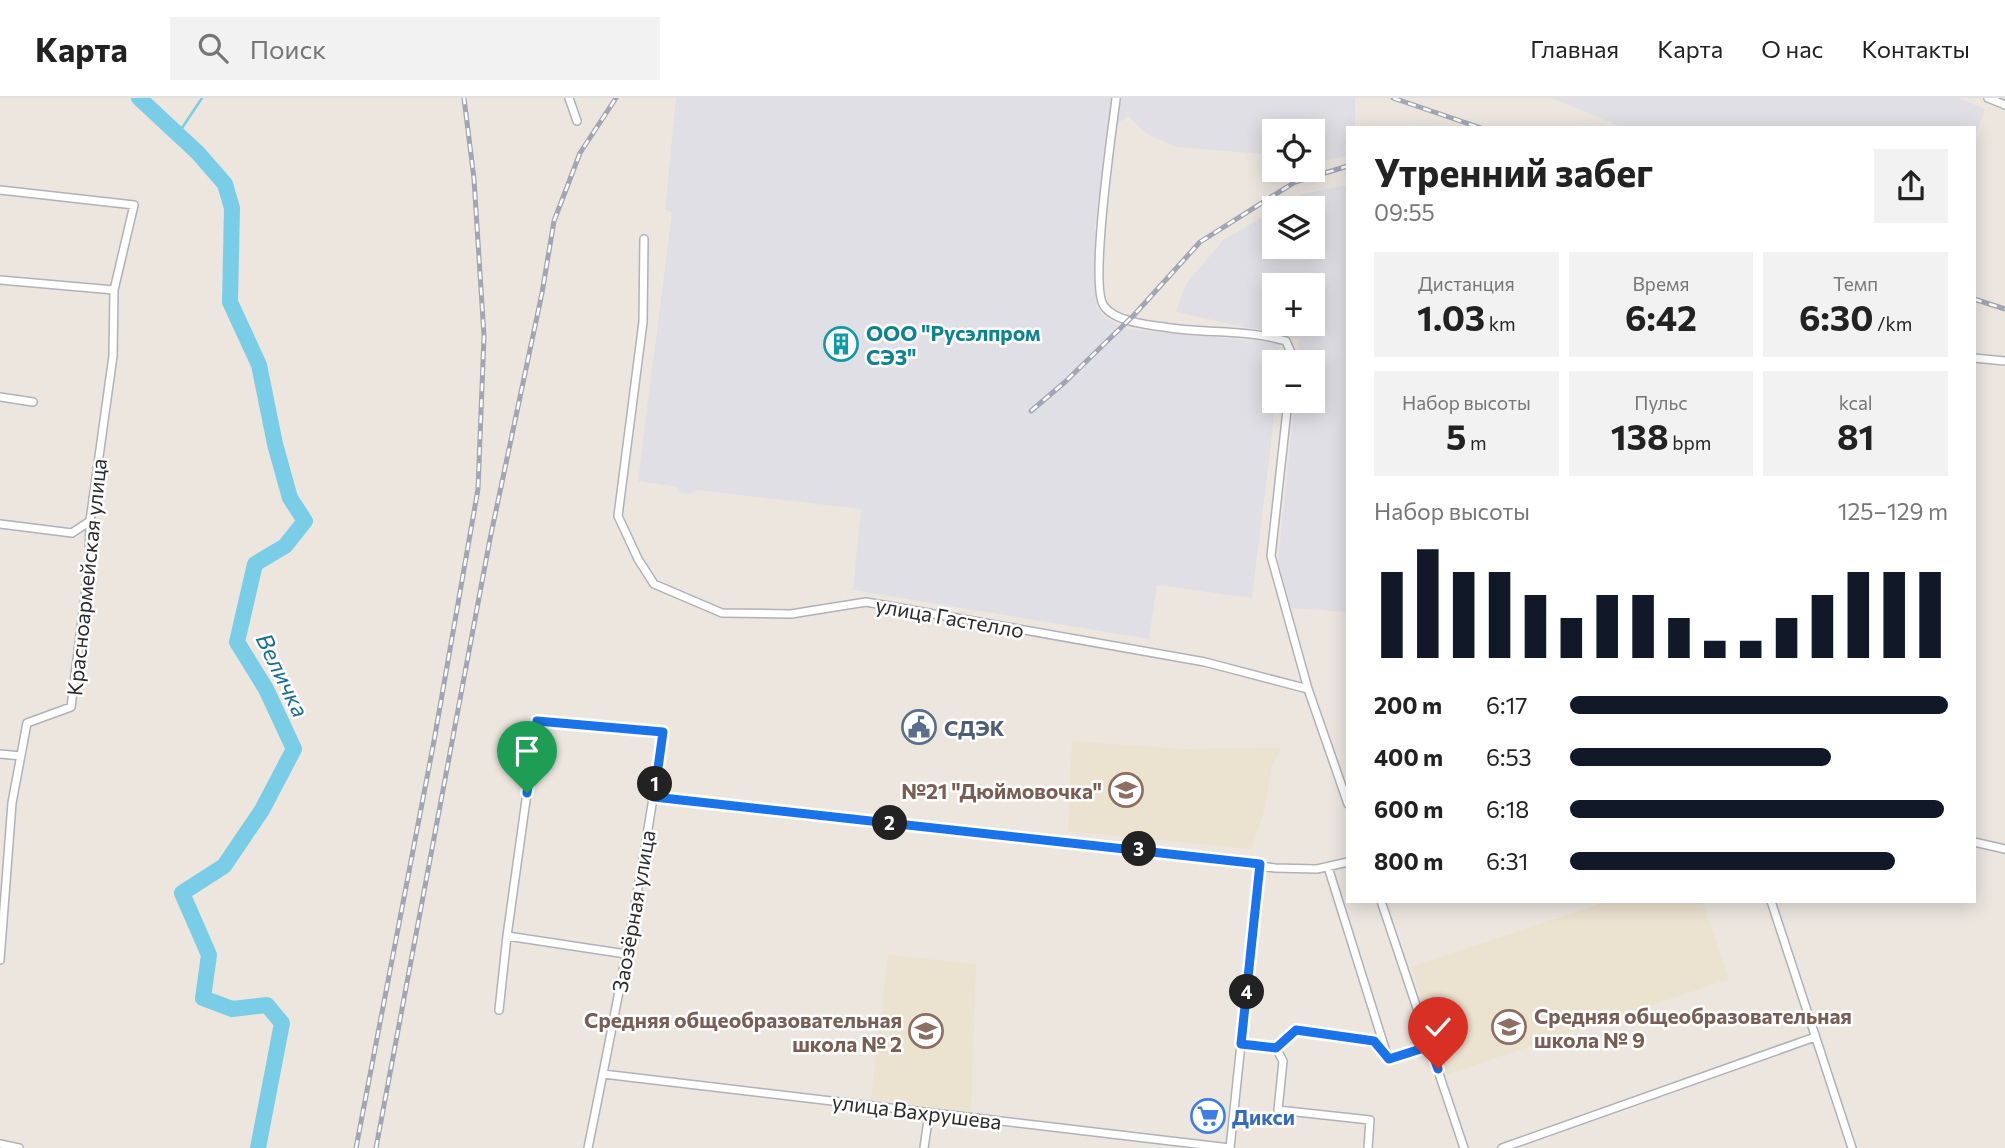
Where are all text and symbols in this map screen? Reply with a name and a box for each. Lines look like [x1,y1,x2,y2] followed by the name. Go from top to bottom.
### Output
[170,17,660,80] search box
[35,28,128,69] text: Карта
[194,29,232,67] icon: search
[250,33,326,64] text: Поиск
[1530,34,1619,63] text: Главная
[1657,34,1723,63] text: Карта
[1761,34,1823,63] text: О нас
[1861,34,1970,63] text: Контакты
[1262,119,1325,413] map controls
[1262,119,1325,182] button: locate
[1374,148,1653,195] text: Утренний забег
[1874,149,1948,223] button: share
[1262,196,1325,259] button: layers
[1374,198,1435,226] text: 09:55
[1418,272,1515,295] text: Дистанция
[1633,272,1689,295] text: Время
[1833,272,1878,295] text: Темп
[1262,273,1325,336] button: +
[1417,295,1485,338] text: 1.03
[1625,295,1697,338] text: 6:42
[1799,295,1873,338] text: 6:30
[1485,312,1516,335] text: km
[1873,312,1912,335] text: /km
[866,320,1041,369] place label: ООО "Русэлпром СЭЗ"
[822,325,860,363] building icon: ООО "Русэлпром СЭЗ"
[1262,350,1325,413] button: −
[1402,391,1531,414] text: Набор высоты
[1634,391,1688,414] text: Пульс
[1839,391,1873,414] text: kcal
[1446,414,1466,457] text: 5
[1611,414,1669,457] text: 138
[1837,414,1874,457] text: 81
[1466,431,1487,454] text: m
[1669,431,1711,454] text: bpm
[61,457,111,697] street label: Красноармейская улица
[1374,497,1530,525] text: Набор высоты
[1838,497,1948,525] text: 125–129 m
[874,592,1026,642] street label: улица Гастелло
[251,628,315,722] water label: Величка
[1374,691,1442,719] text: 200 m
[1486,691,1527,719] text: 6:17
[900,708,938,746] public building icon: СДЭК
[944,715,1005,740] place label: СДЭК
[497,721,557,793] pin
[508,732,546,770] icon: arrive
[1374,743,1443,771] text: 400 m
[1486,743,1532,771] text: 6:53
[638,766,672,802] pin: 1
[1107,771,1145,809] school or university icon: №21 "Дюймовочка"
[650,772,659,795] text: 1
[901,778,1102,803] place label: №21 "Дюймовочка"
[1374,795,1443,823] text: 600 m
[1486,795,1529,823] text: 6:18
[872,806,908,840] pin: 2
[884,811,895,834] text: 2
[606,828,660,994] street label: Заозёрная улица
[1122,832,1156,866] pin: 3
[1133,837,1144,860] text: 3
[1374,847,1443,875] text: 800 m
[1486,847,1528,875] text: 6:31
[1230,974,1264,1010] pin: 4
[1241,980,1252,1003] text: 4
[1408,997,1468,1069] pin
[1534,1003,1852,1052] place label: Средняя общеобразовательная школа № 9
[584,1007,902,1056] place label: Средняя общеобразовательная школа № 2
[1419,1008,1457,1046] icon: check
[1490,1008,1528,1046] school or university icon: Средняя общеобразовательная школа № 9
[907,1012,945,1050] school or university icon: Средняя общеобразовательная школа № 2
[831,1088,1003,1134] street label: улица Вахрушева
[1189,1097,1227,1135] supermarket icon: Дикси
[1232,1104,1295,1129] place label: Дикси

